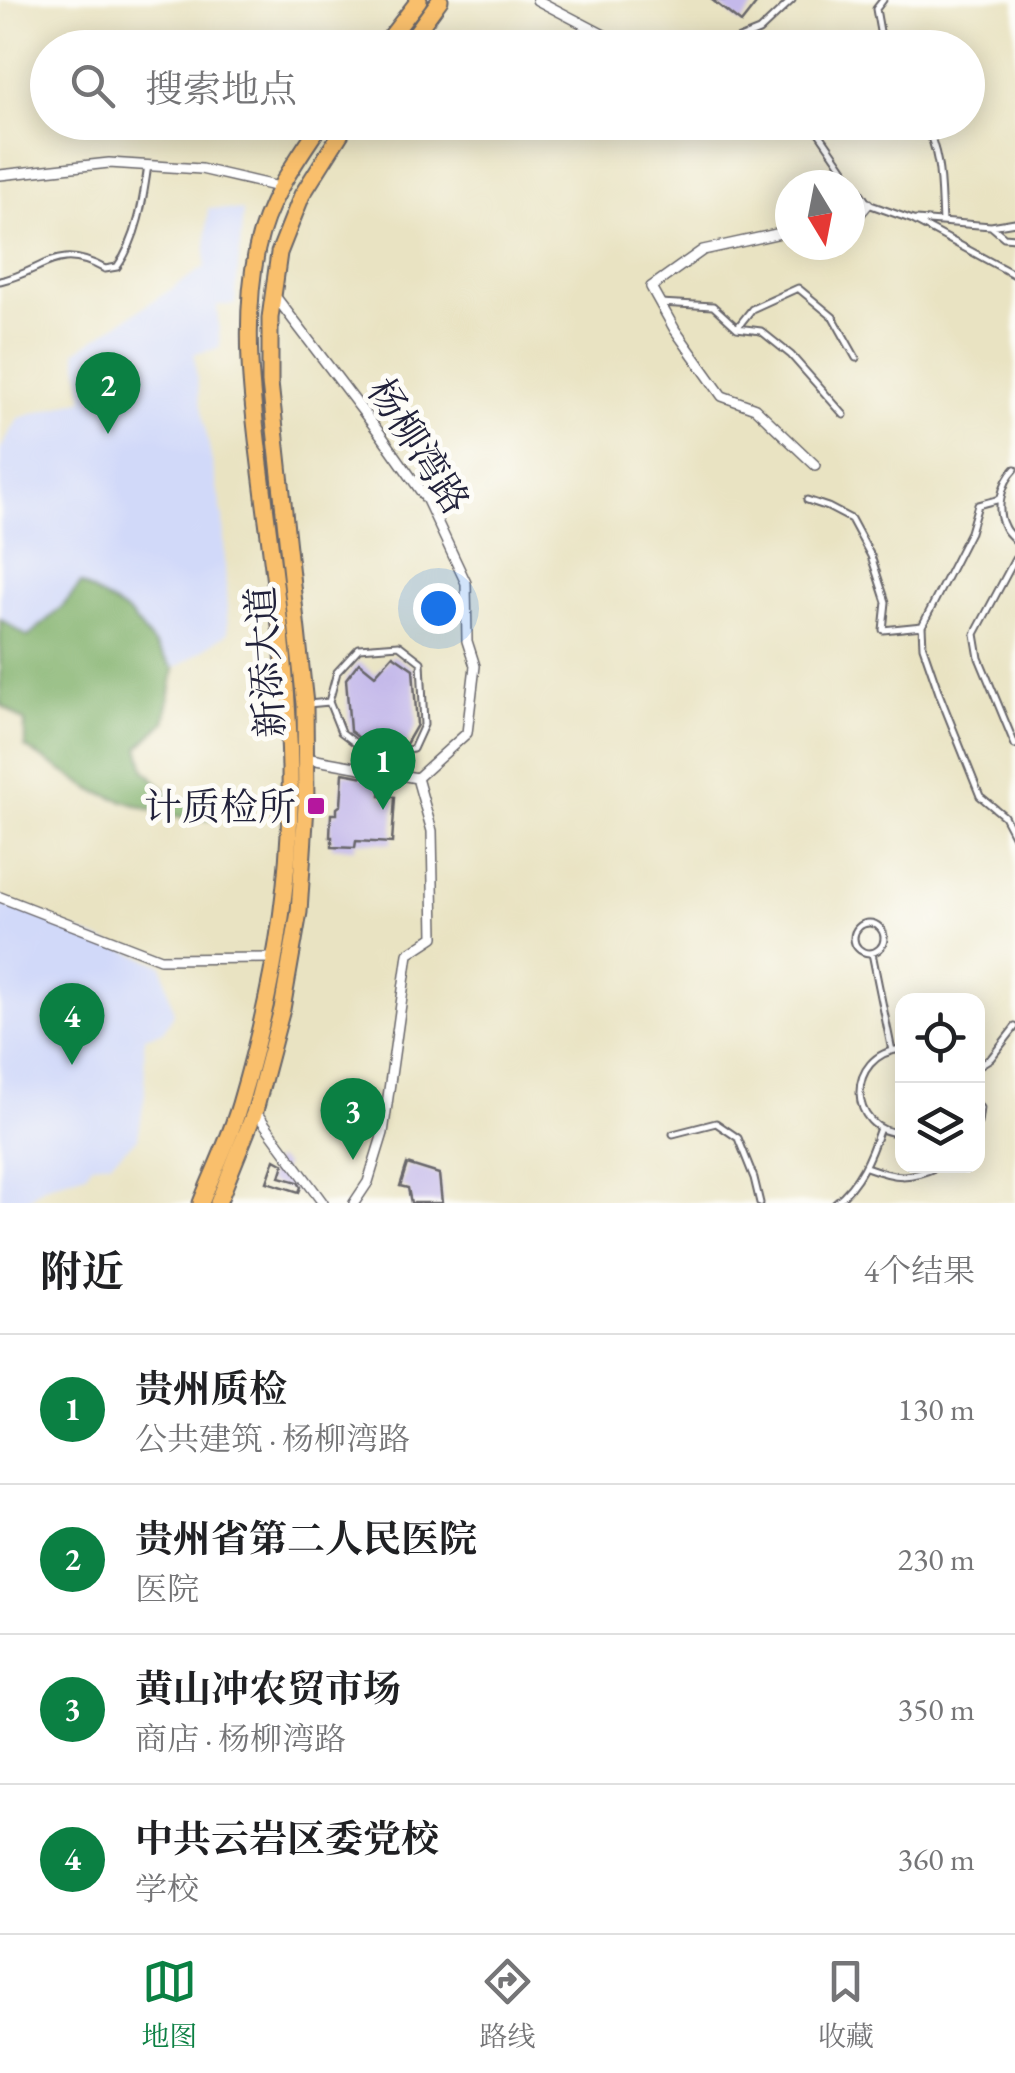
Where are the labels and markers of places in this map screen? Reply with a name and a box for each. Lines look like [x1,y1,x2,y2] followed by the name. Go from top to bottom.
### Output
[76,352,140,434] pin: 2
[350,728,416,810] pin: 1
[144,782,296,831] place label: 计质检所
[305,795,327,817] marker: 计质检所
[40,982,104,1065] pin: 4
[320,1078,386,1160] pin: 3

